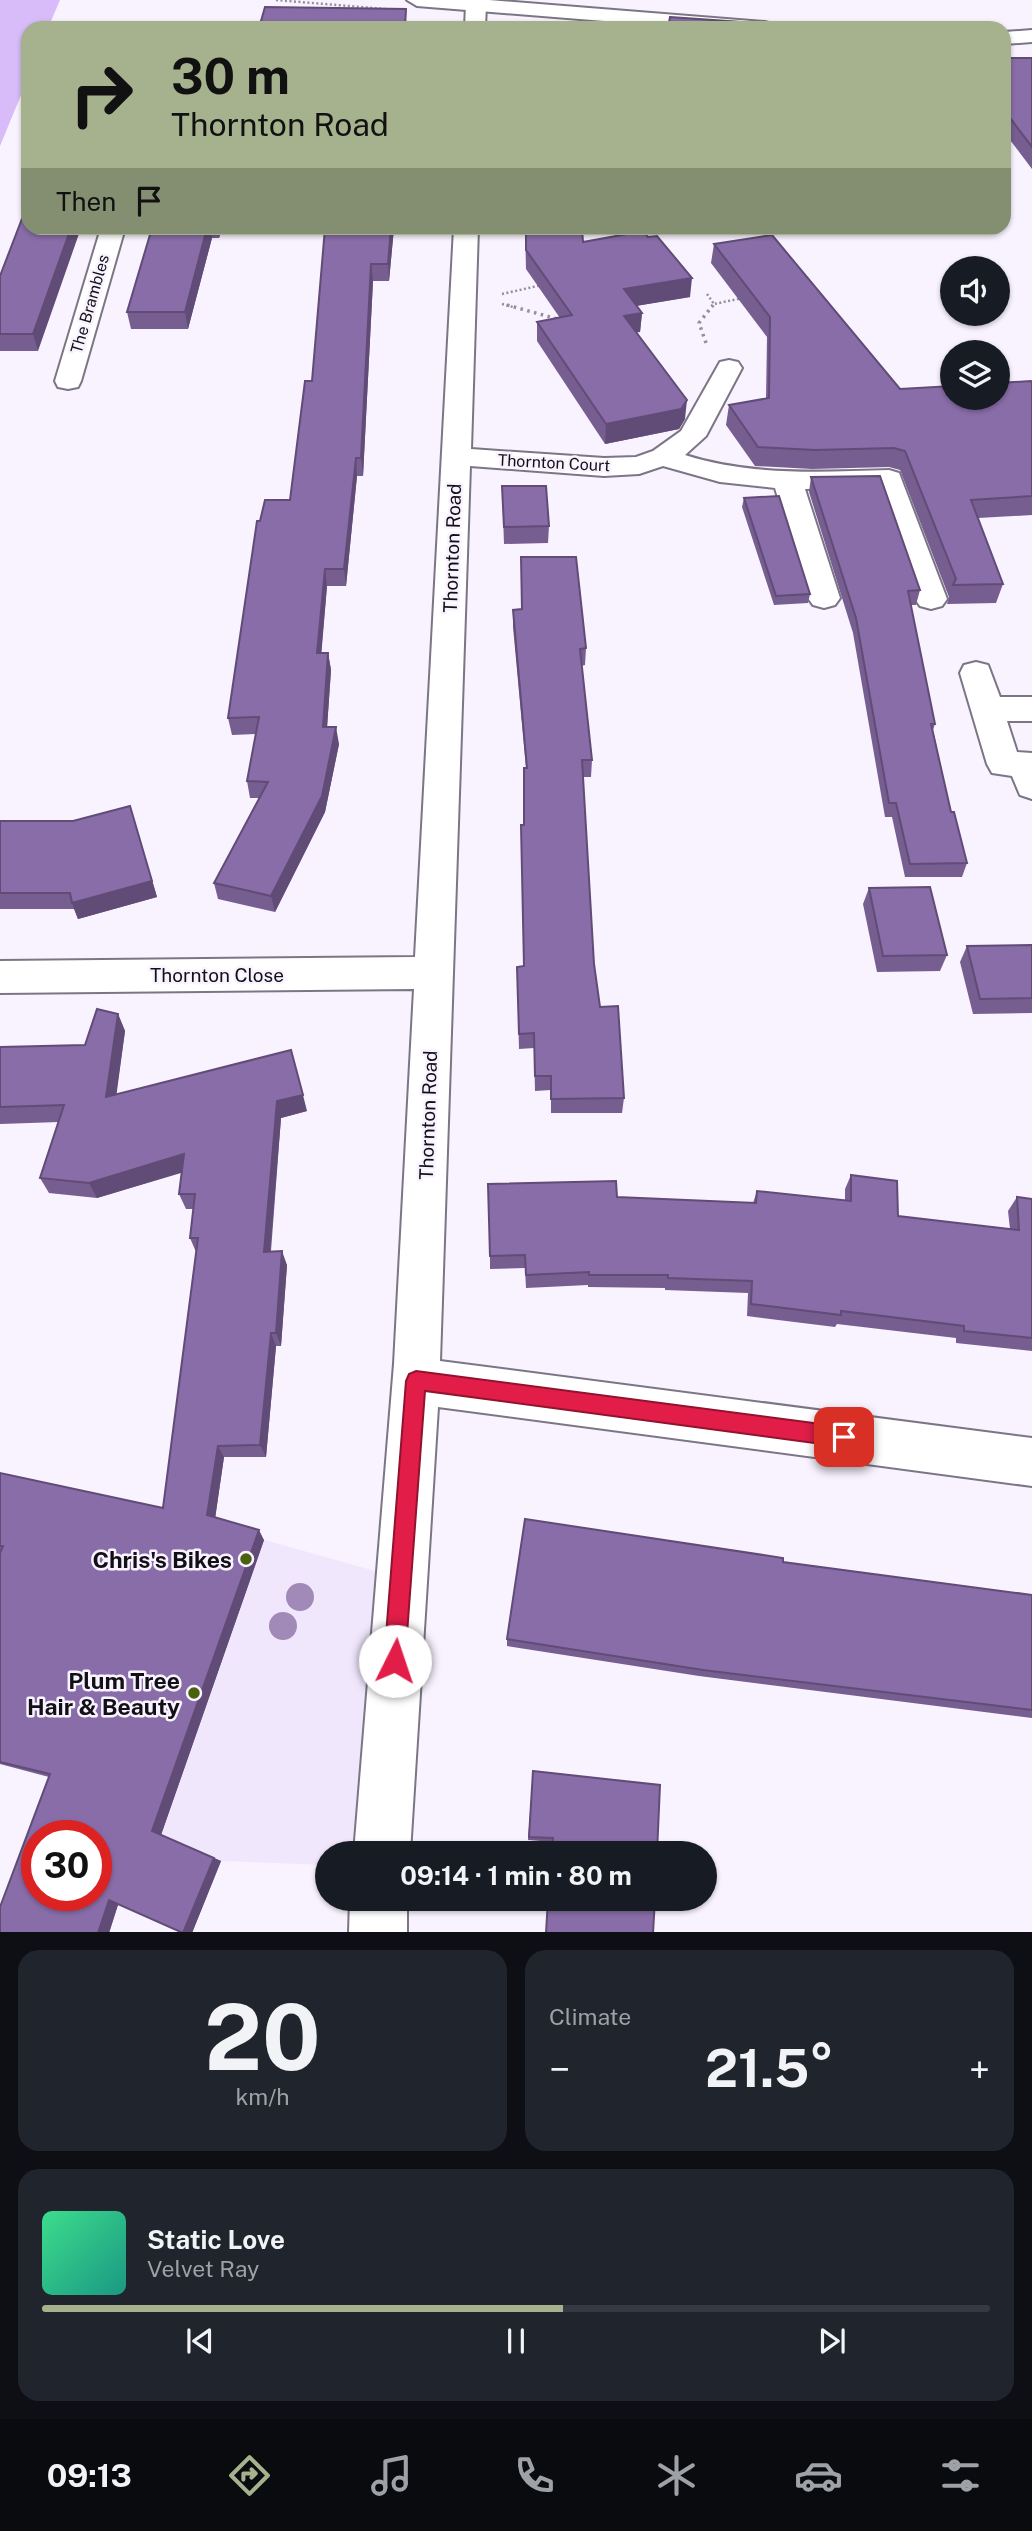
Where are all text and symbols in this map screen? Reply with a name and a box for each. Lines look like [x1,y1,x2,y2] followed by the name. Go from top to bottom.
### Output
[171,47,290,105] text: 30 m
[56,49,147,140] icon: right
[171,106,389,143] text: Thornton Road
[130,182,168,220] icon: arrive
[56,186,116,217] text: Then
[67,252,113,356] street label: The Brambles
[940,256,1010,410] map controls
[940,256,1010,326] button: sound
[940,340,1010,410] button: layers
[497,451,611,475] street label: Thornton Court
[439,483,465,613] street label: Thornton Road
[150,964,284,986] street label: Thornton Close
[415,1050,441,1180] street label: Thornton Road
[814,1407,874,1467] pin
[825,1418,863,1456] icon: arrive
[92,1546,232,1573] place label: Chris's Bikes
[238,1551,254,1567] marker: Chris's Bikes
[358,1624,432,1698] position arrow
[27,1667,180,1720] place label: Plum Tree Hair & Beauty
[186,1685,202,1701] marker: Plum Tree Hair & Beauty
[21,1820,112,1911] speed limit sign: 30
[400,1860,632,1891] text: 09:14 · 1 min · 80 m
[204,1984,321,2090] text: 20
[549,2003,631,2030] text: Climate
[705,2038,834,2099] text: 21.5°
[549,2047,570,2092] text: −
[969,2047,990,2092] text: +
[235,2083,290,2110] text: km/h
[147,2224,285,2255] text: Static Love
[147,2255,259,2282] text: Velvet Ray
[181,2322,219,2360] icon: previous
[497,2322,535,2360] icon: pause
[813,2322,851,2360] icon: next
[225,2451,274,2500] icon: directions
[367,2451,416,2500] icon: music
[510,2451,559,2500] icon: phone
[652,2451,701,2500] icon: climate
[794,2451,843,2500] icon: car
[936,2451,985,2500] icon: filters
[47,2457,132,2494] text: 09:13

